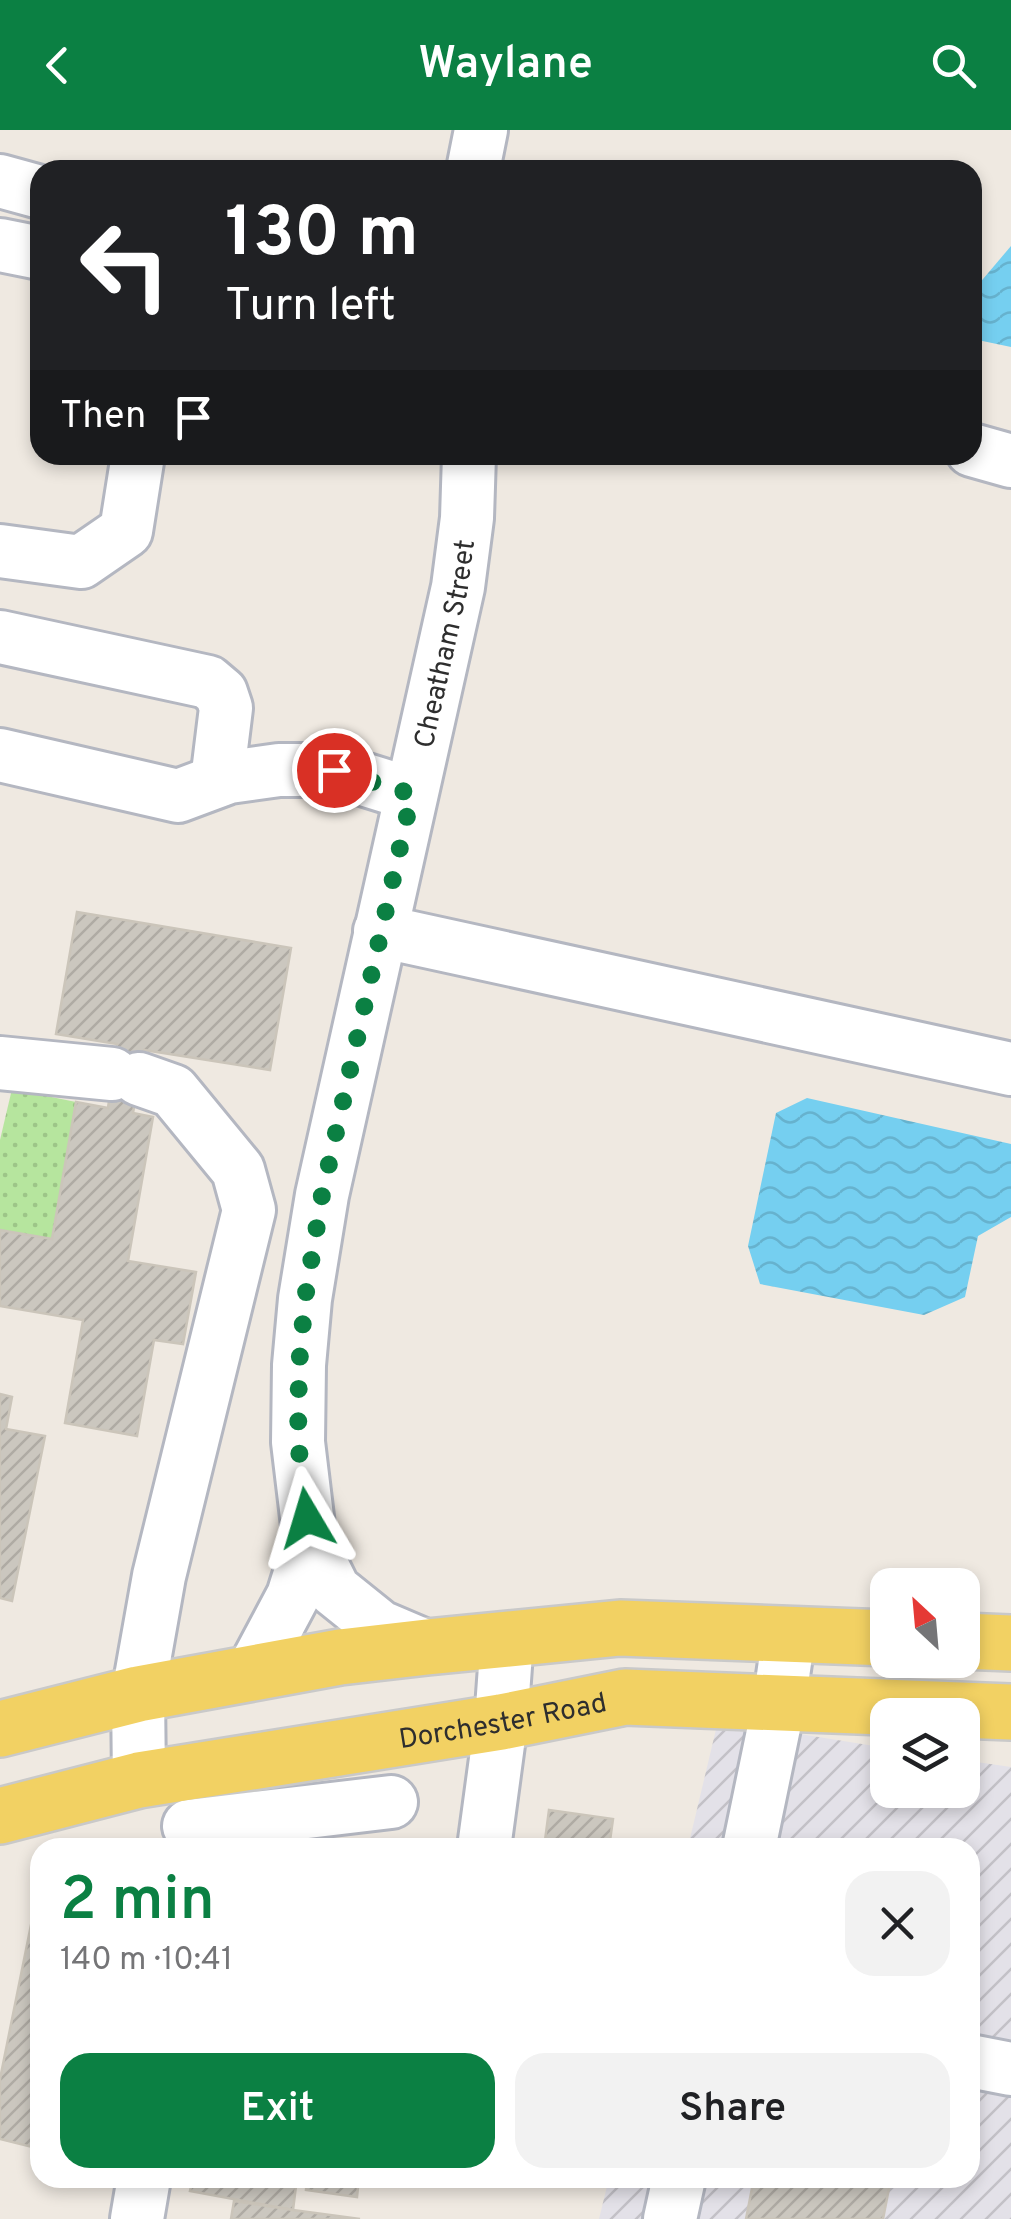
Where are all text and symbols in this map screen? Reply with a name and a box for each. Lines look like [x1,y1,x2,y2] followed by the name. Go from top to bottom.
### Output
[418,37,593,94] text: Waylane
[30,38,85,93] icon: back
[926,38,981,93] icon: search
[225,192,419,281] text: 130 m
[60,200,190,330] icon: left
[225,279,396,336] text: Turn left
[166,390,221,445] icon: arrive
[60,393,146,442] text: Then
[408,538,485,752] street label: Cheatham Street
[292,728,377,813] pin
[307,743,362,798] icon: arrive
[255,1466,359,1570] position arrow
[870,1568,980,1678] north arrow
[870,1568,980,1808] map controls
[397,1686,610,1759] street label: Dorchester Road
[870,1698,980,1808] button: layers
[60,1865,215,1941] text: 2 min
[845,1871,950,1976] button: close
[60,1941,233,1981] text: 140 m · 10:41
[60,2053,495,2168] button: Exit
[515,2053,950,2168] button: Share

